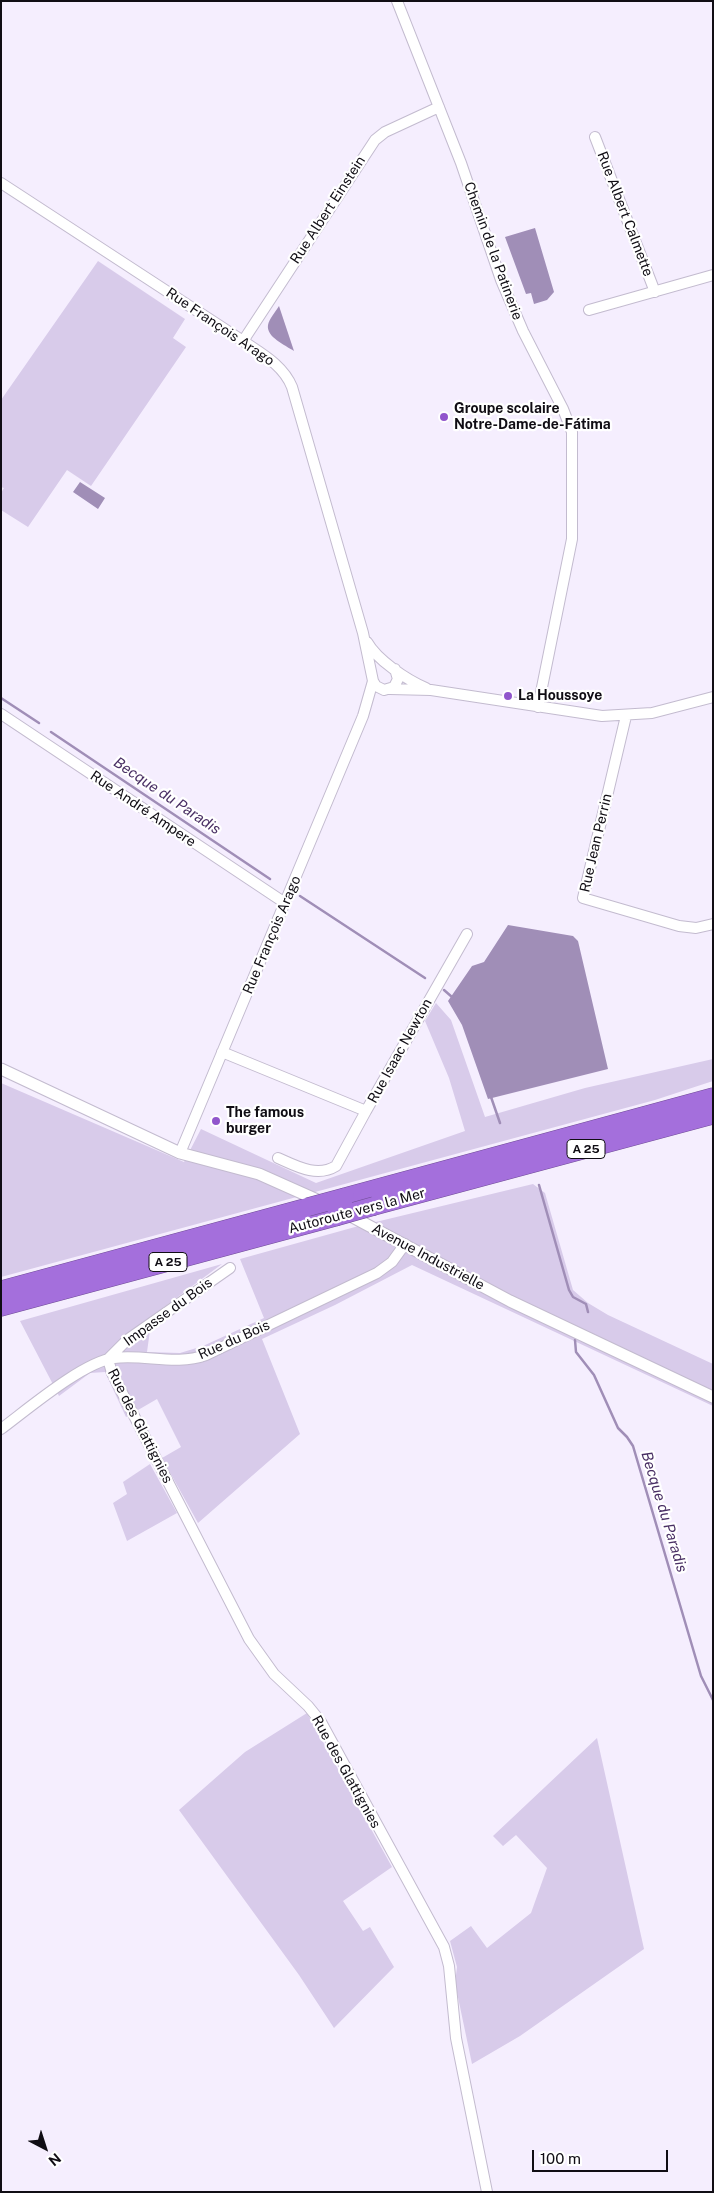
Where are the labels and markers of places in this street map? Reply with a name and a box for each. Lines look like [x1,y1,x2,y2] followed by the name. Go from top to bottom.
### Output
[454,401,611,434] place label: Groupe scolaire Notre-Dame-de-Fátima
[438,411,450,423] marker: Groupe scolaire Notre-Dame-de-Fátima
[518,688,602,704] place label: La Houssoye
[502,690,514,702] marker: La Houssoye
[226,1105,304,1138] place label: The famous burger
[210,1115,222,1127] marker: The famous burger

